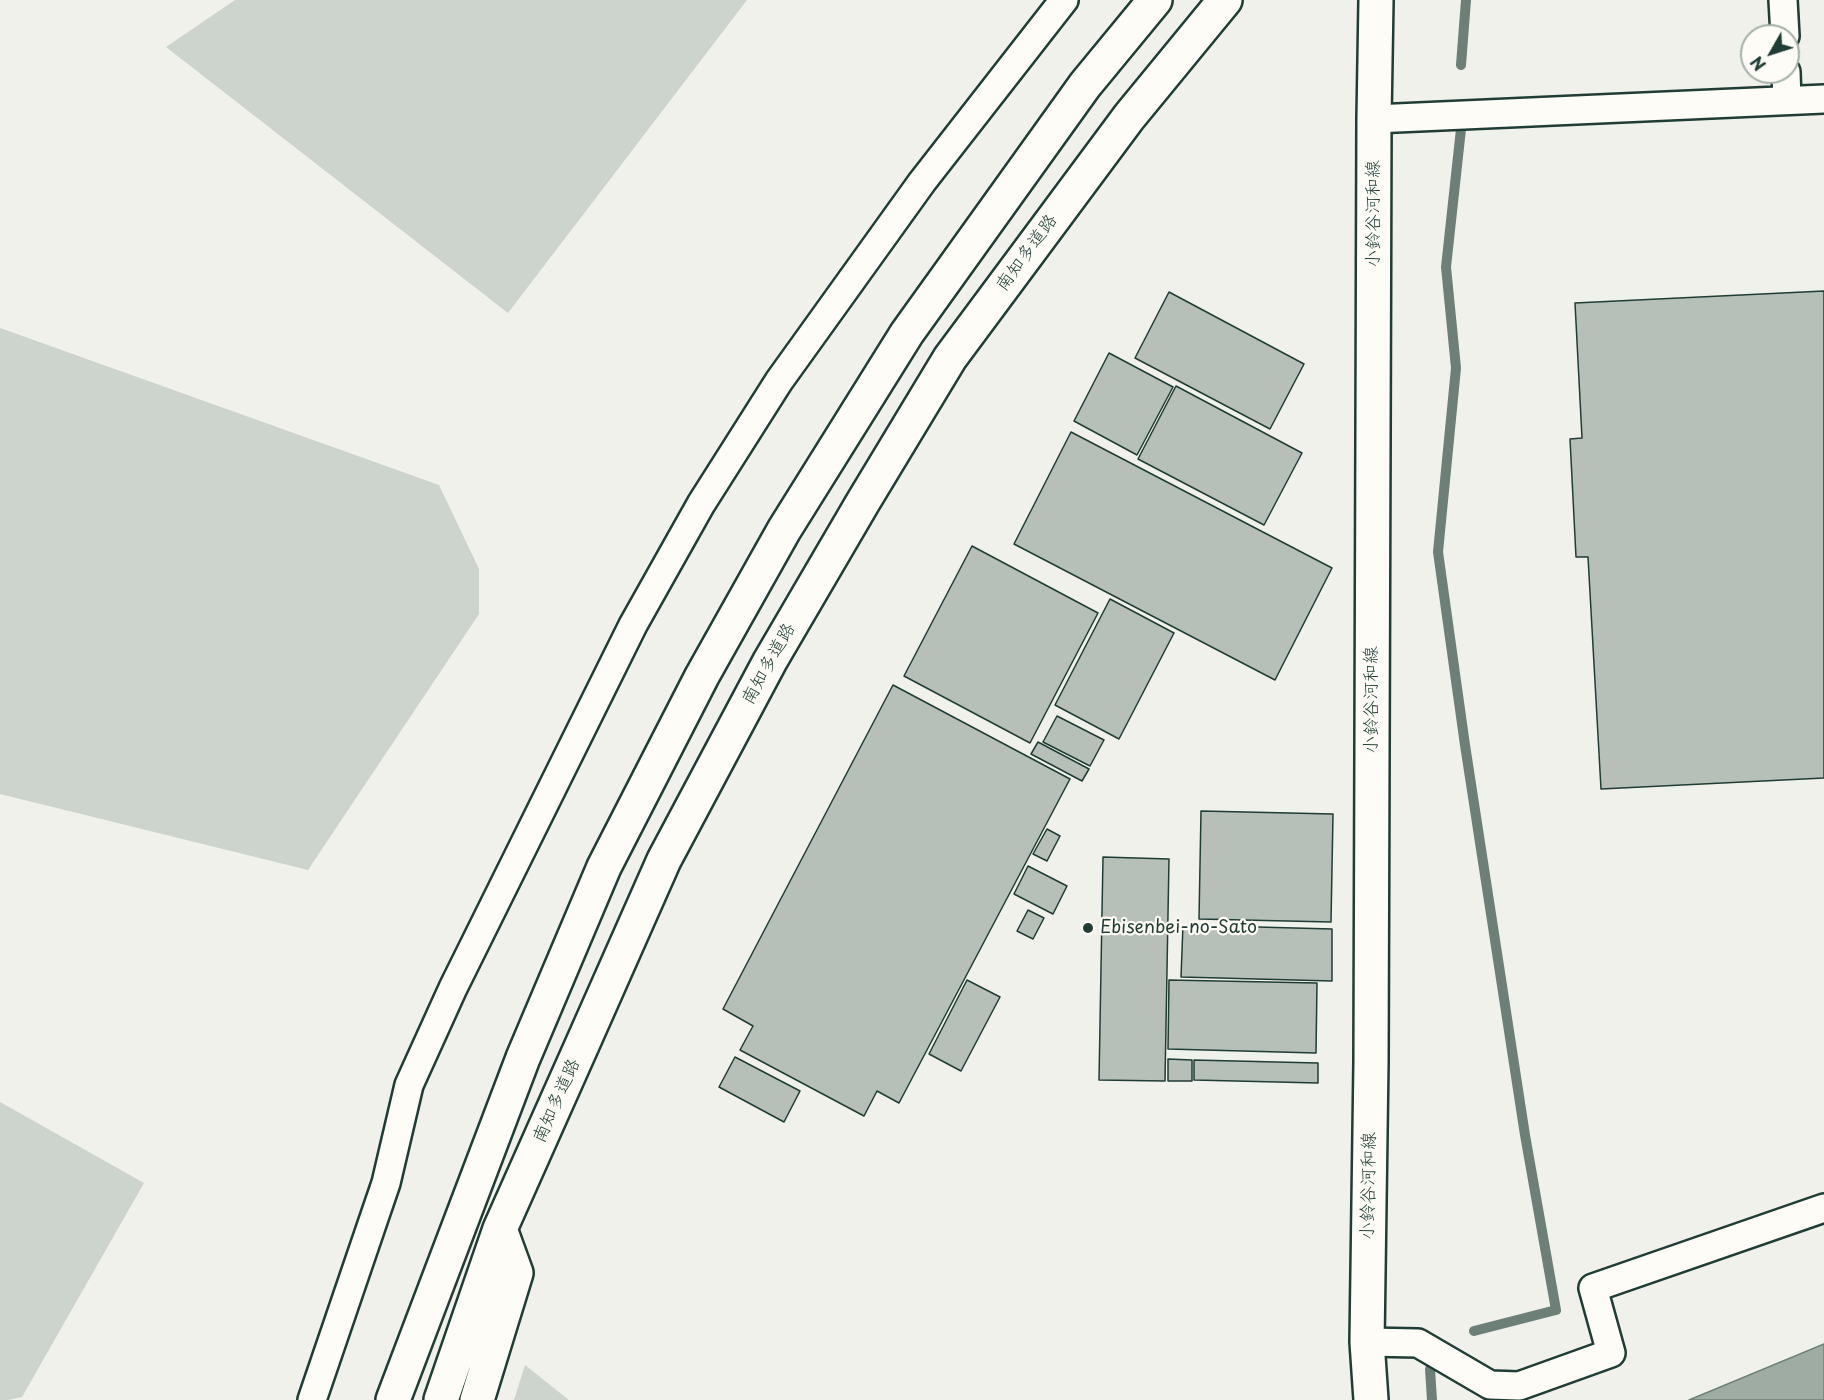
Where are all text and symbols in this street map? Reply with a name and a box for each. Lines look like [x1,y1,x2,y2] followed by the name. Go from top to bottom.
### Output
[1740,24,1800,84] north arrow
[1744,52,1771,77] text: N
[1363,160,1385,268] street label: 小鈴谷河和線
[992,210,1062,296] street label: 南知多道路
[738,619,800,709] street label: 南知多道路
[1361,646,1383,754] street label: 小鈴谷河和線
[1100,917,1257,939] place label: Ebisenbei-no-Sato
[1081,921,1095,935] marker: Ebisenbei-no-Sato
[529,1055,585,1147] street label: 南知多道路
[1357,1132,1381,1240] street label: 小鈴谷河和線

